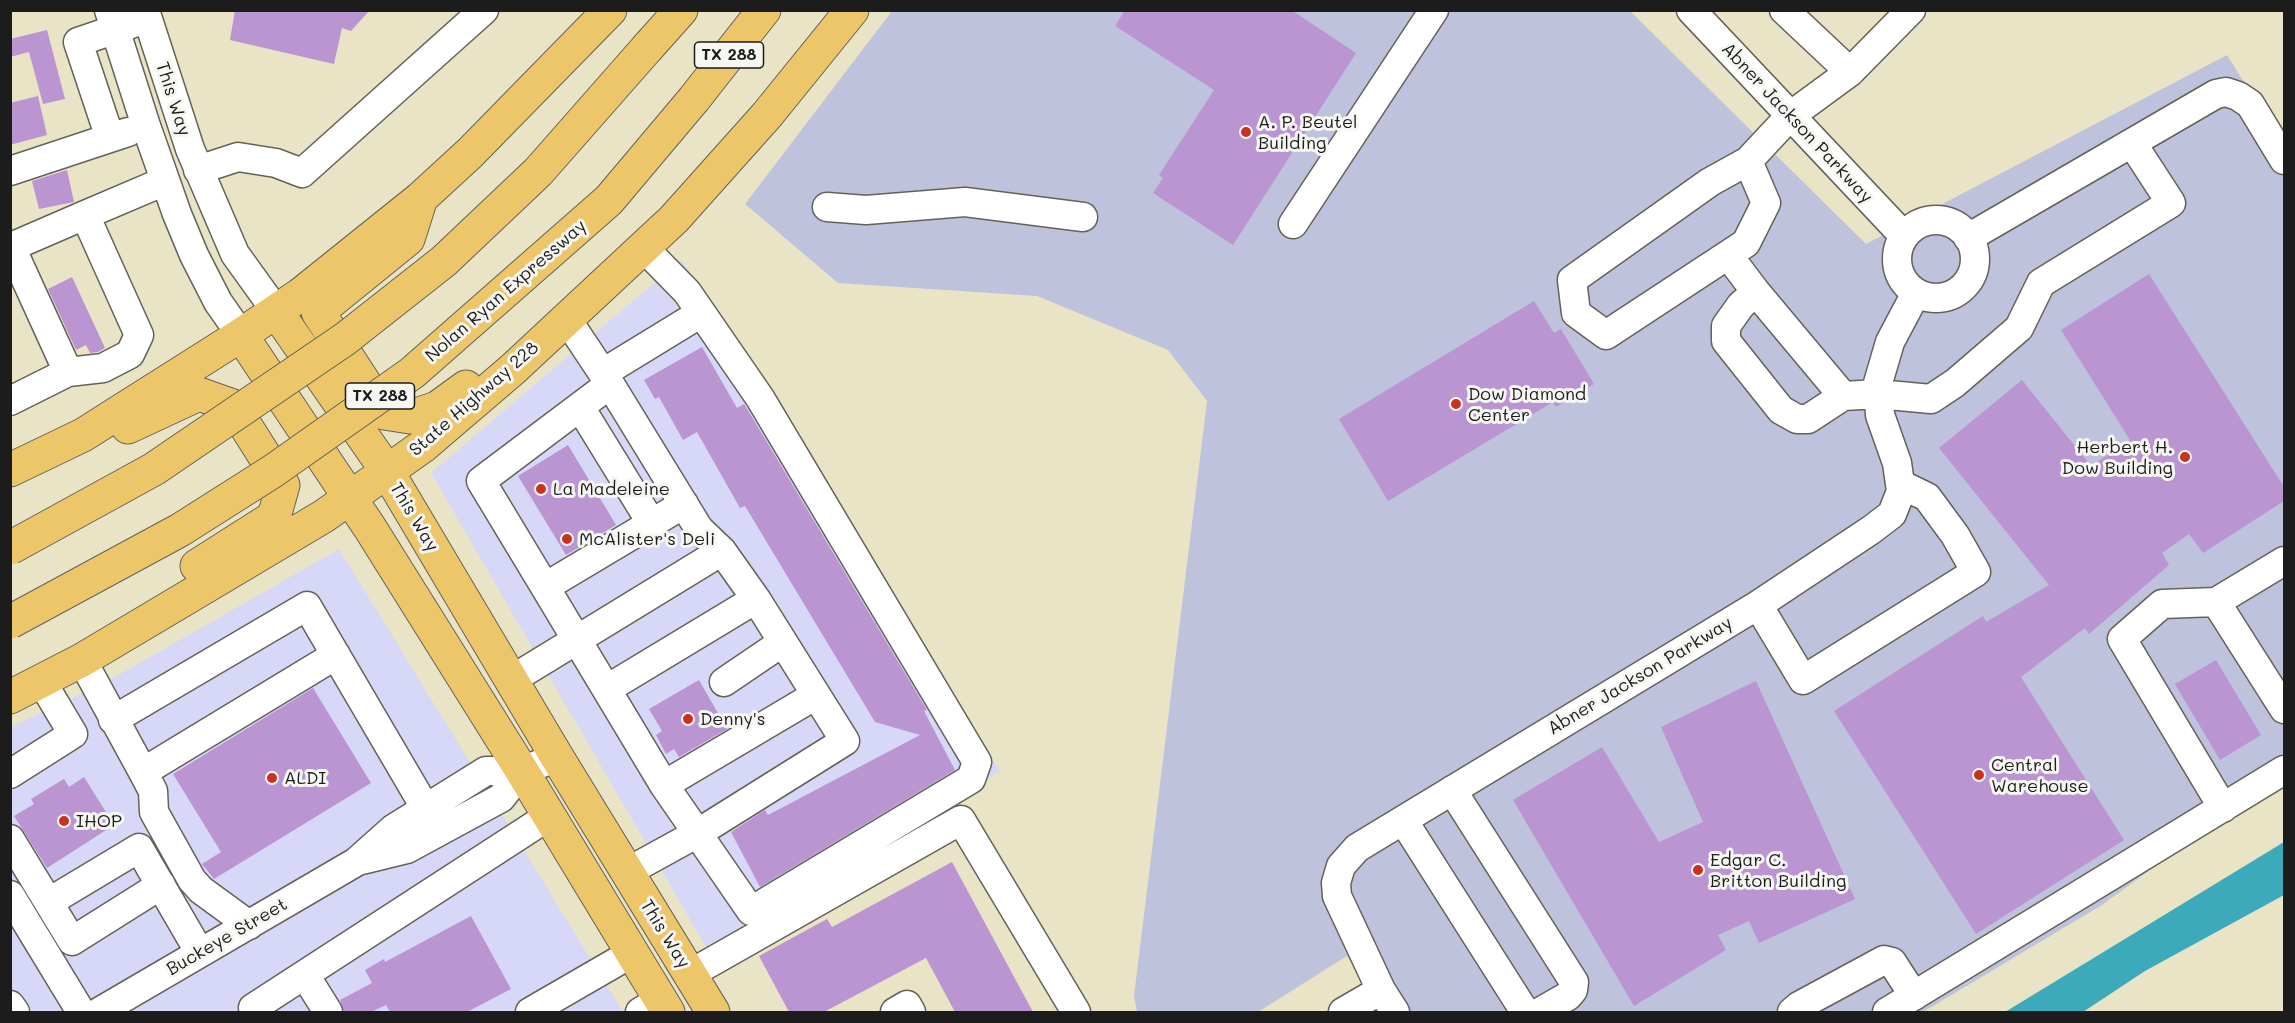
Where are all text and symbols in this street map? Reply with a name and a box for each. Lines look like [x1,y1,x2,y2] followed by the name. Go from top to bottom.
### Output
[1717,38,1877,208] street label: Abner Jackson Parkway
[694,42,764,68] road number: TX 288
[151,59,195,139] street label: This Way
[1258,111,1358,154] place label: A. P. Beutel Building
[1239,125,1253,139] marker: A. P. Beutel Building
[421,215,591,367] street label: Nolan Ryan Expressway
[405,337,543,461] street label: State Highway 228
[346,383,415,409] road number: TX 288
[1468,383,1586,426] place label: Dow Diamond Center
[1449,397,1463,411] marker: Dow Diamond Center
[2062,436,2173,478] place label: Herbert H. Dow Building
[2178,450,2192,464] marker: Herbert H. Dow Building
[553,478,670,500] place label: La Madeleine
[385,479,443,555] street label: This Way
[534,482,548,496] marker: La Madeleine
[579,528,715,550] place label: McAlister's Deli
[560,532,574,546] marker: McAlister's Deli
[1544,612,1736,740] street label: Abner Jackson Parkway
[700,708,766,730] place label: Denny's
[681,712,695,726] marker: Denny's
[1991,754,2089,796] place label: Central Warehouse
[284,767,326,789] place label: ALDI
[1972,768,1986,782] marker: Central Warehouse
[265,771,279,785] marker: ALDI
[76,810,122,832] place label: IHOP
[57,814,71,828] marker: IHOP
[1710,849,1846,892] place label: Edgar C. Britton Building
[1691,863,1705,877] marker: Edgar C. Britton Building
[163,894,291,980] street label: Buckeye Street
[636,896,694,972] street label: This Way

